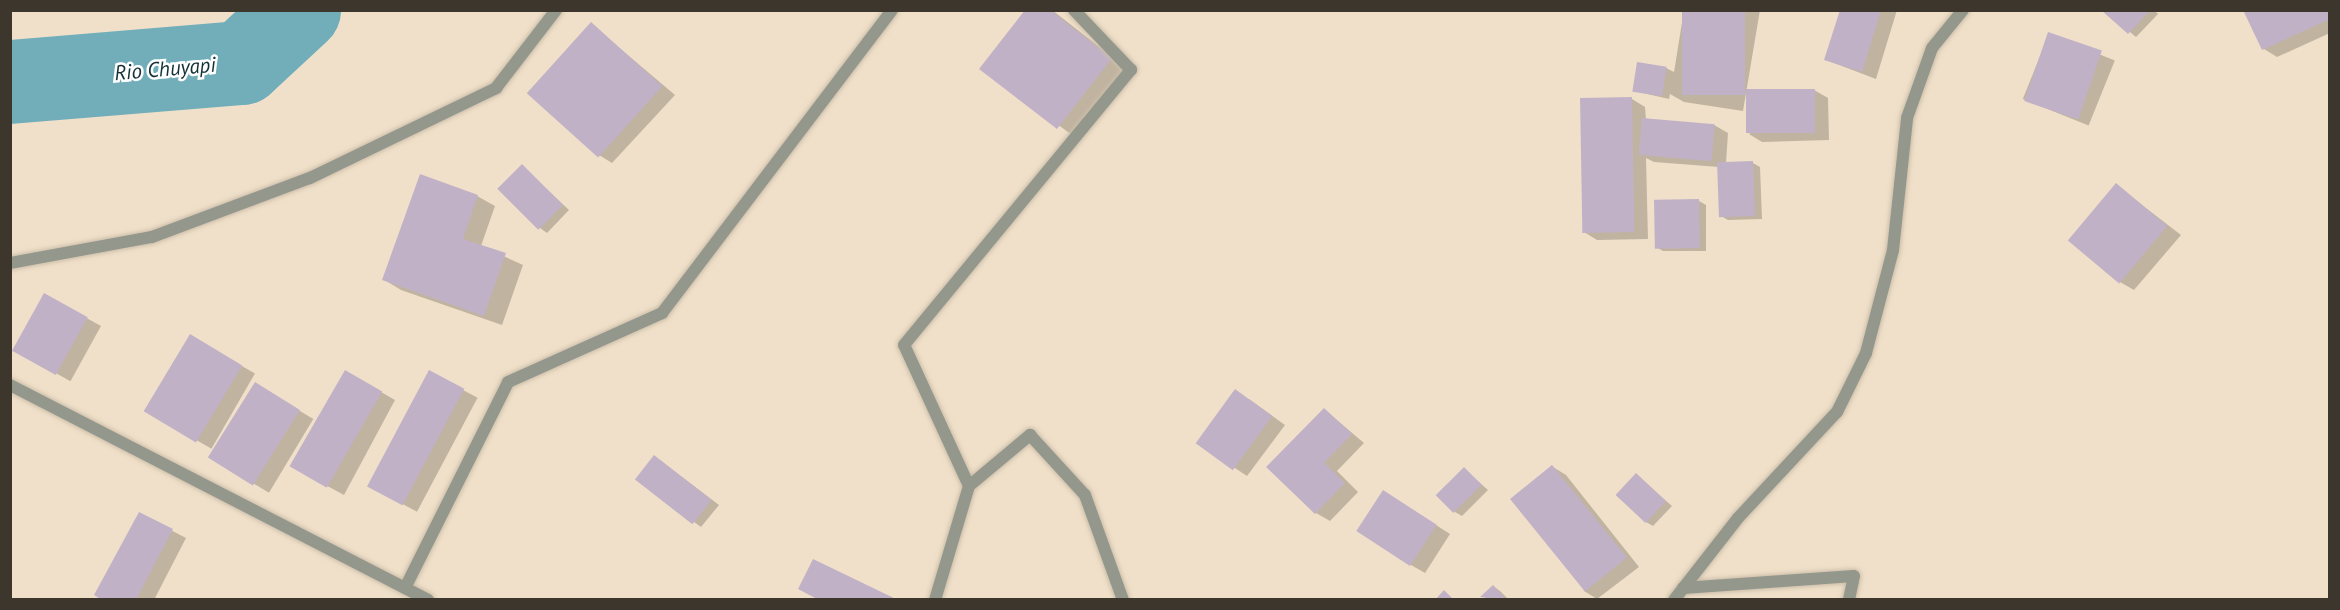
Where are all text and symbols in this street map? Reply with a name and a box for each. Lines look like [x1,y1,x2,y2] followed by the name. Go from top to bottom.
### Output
[113,52,217,86] water label: Rio Chuyapi

